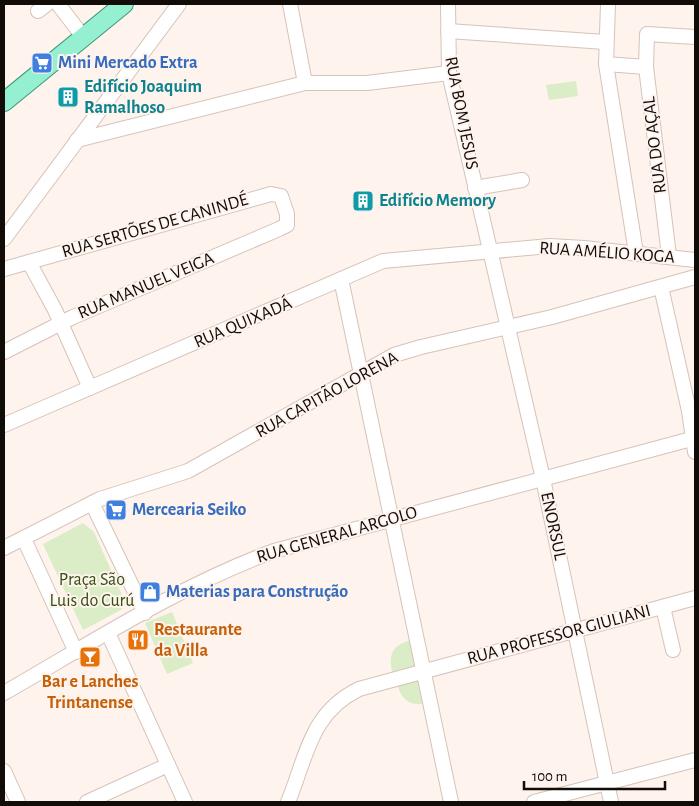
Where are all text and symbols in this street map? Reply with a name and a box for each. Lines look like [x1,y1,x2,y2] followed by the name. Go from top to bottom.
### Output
[30,51,54,75] supermarket icon: Mini Mercado Extra
[58,54,198,72] place label: Mini Mercado Extra
[441,55,481,171] street label: RUA BOM JESUS
[84,78,202,117] place label: Edifício Joaquim Ramalhoso
[56,85,80,109] building icon: Edifício Joaquim Ramalhoso
[640,95,670,194] street label: RUA DO AÇAL
[59,188,250,261] street label: RUA SERTÕES DE CANINDÉ
[351,189,375,213] building icon: Edifício Memory
[379,192,497,210] place label: Edifício Memory
[539,236,676,267] street label: RUA AMÉLIO KOGA
[75,249,217,323] street label: RUA MANUEL VEIGA
[190,291,295,352] street label: RUA QUIXADÁ
[251,346,402,442] street label: RUA CAPITÃO LORENA
[537,490,569,562] street label: ENORSUL
[104,498,128,522] supermarket icon: Mercearia Seiko
[132,501,247,519] place label: Mercearia Seiko
[255,503,419,567] street label: RUA GENERAL ARGOLO
[50,571,134,610] park label: Praça São Luis do Curú
[138,580,162,604] shop icon: Materias para Construção
[166,583,348,601] place label: Materias para Construção
[465,602,653,668] street label: RUA PROFESSOR GIULIANI
[154,621,242,660] place label: Restaurante da Villa
[126,628,150,652] restaurant icon: Restaurante da Villa
[78,645,102,669] bar icon: Bar e Lanches Trintanense
[42,673,139,712] place label: Bar e Lanches Trintanense
[524,758,665,790] scale bar
[532,769,567,784] text: 100 m

